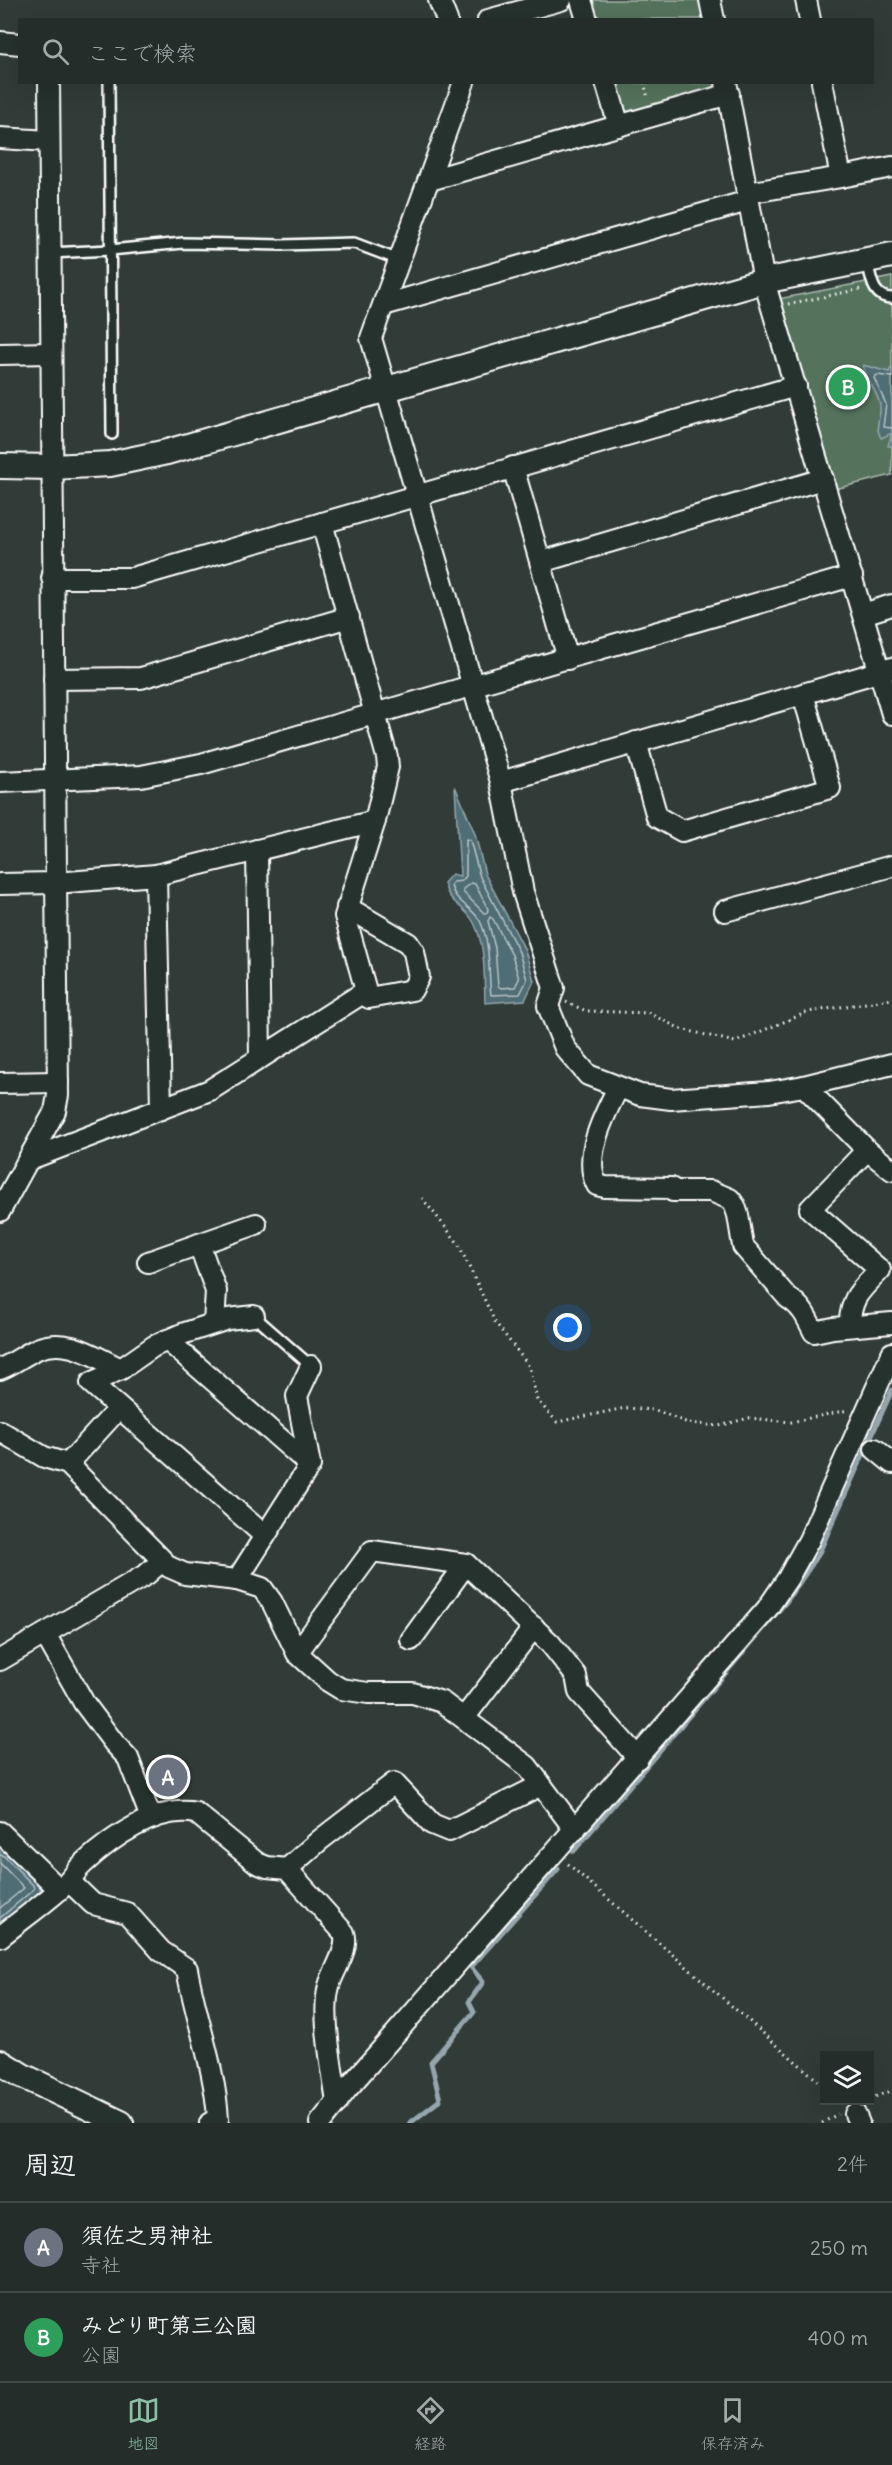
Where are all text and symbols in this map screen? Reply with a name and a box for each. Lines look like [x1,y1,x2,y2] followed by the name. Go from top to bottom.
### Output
[18,18,874,84] search box
[39,35,72,68] icon: search
[87,39,197,67] text: ここで検索
[828,364,868,410] pin: B
[553,1313,582,1342] your location
[148,1754,188,1800] pin: A
[820,2051,874,2105] map controls
[820,2051,874,2105] button: layers
[24,2148,76,2181] text: 周辺
[837,2151,868,2176] text: 2件
[81,2221,213,2249] text: 須佐之男神社
[37,2235,50,2260] text: A
[810,2235,868,2260] text: 250 m
[81,2252,121,2277] text: 寺社
[81,2311,257,2339] text: みどり町第三公園
[37,2325,50,2350] text: B
[808,2325,868,2350] text: 400 m
[81,2342,121,2367] text: 公園
[127,2394,160,2454] tab: 地図
[414,2394,447,2454] tab: 経路
[701,2394,765,2454] tab: 保存済み

